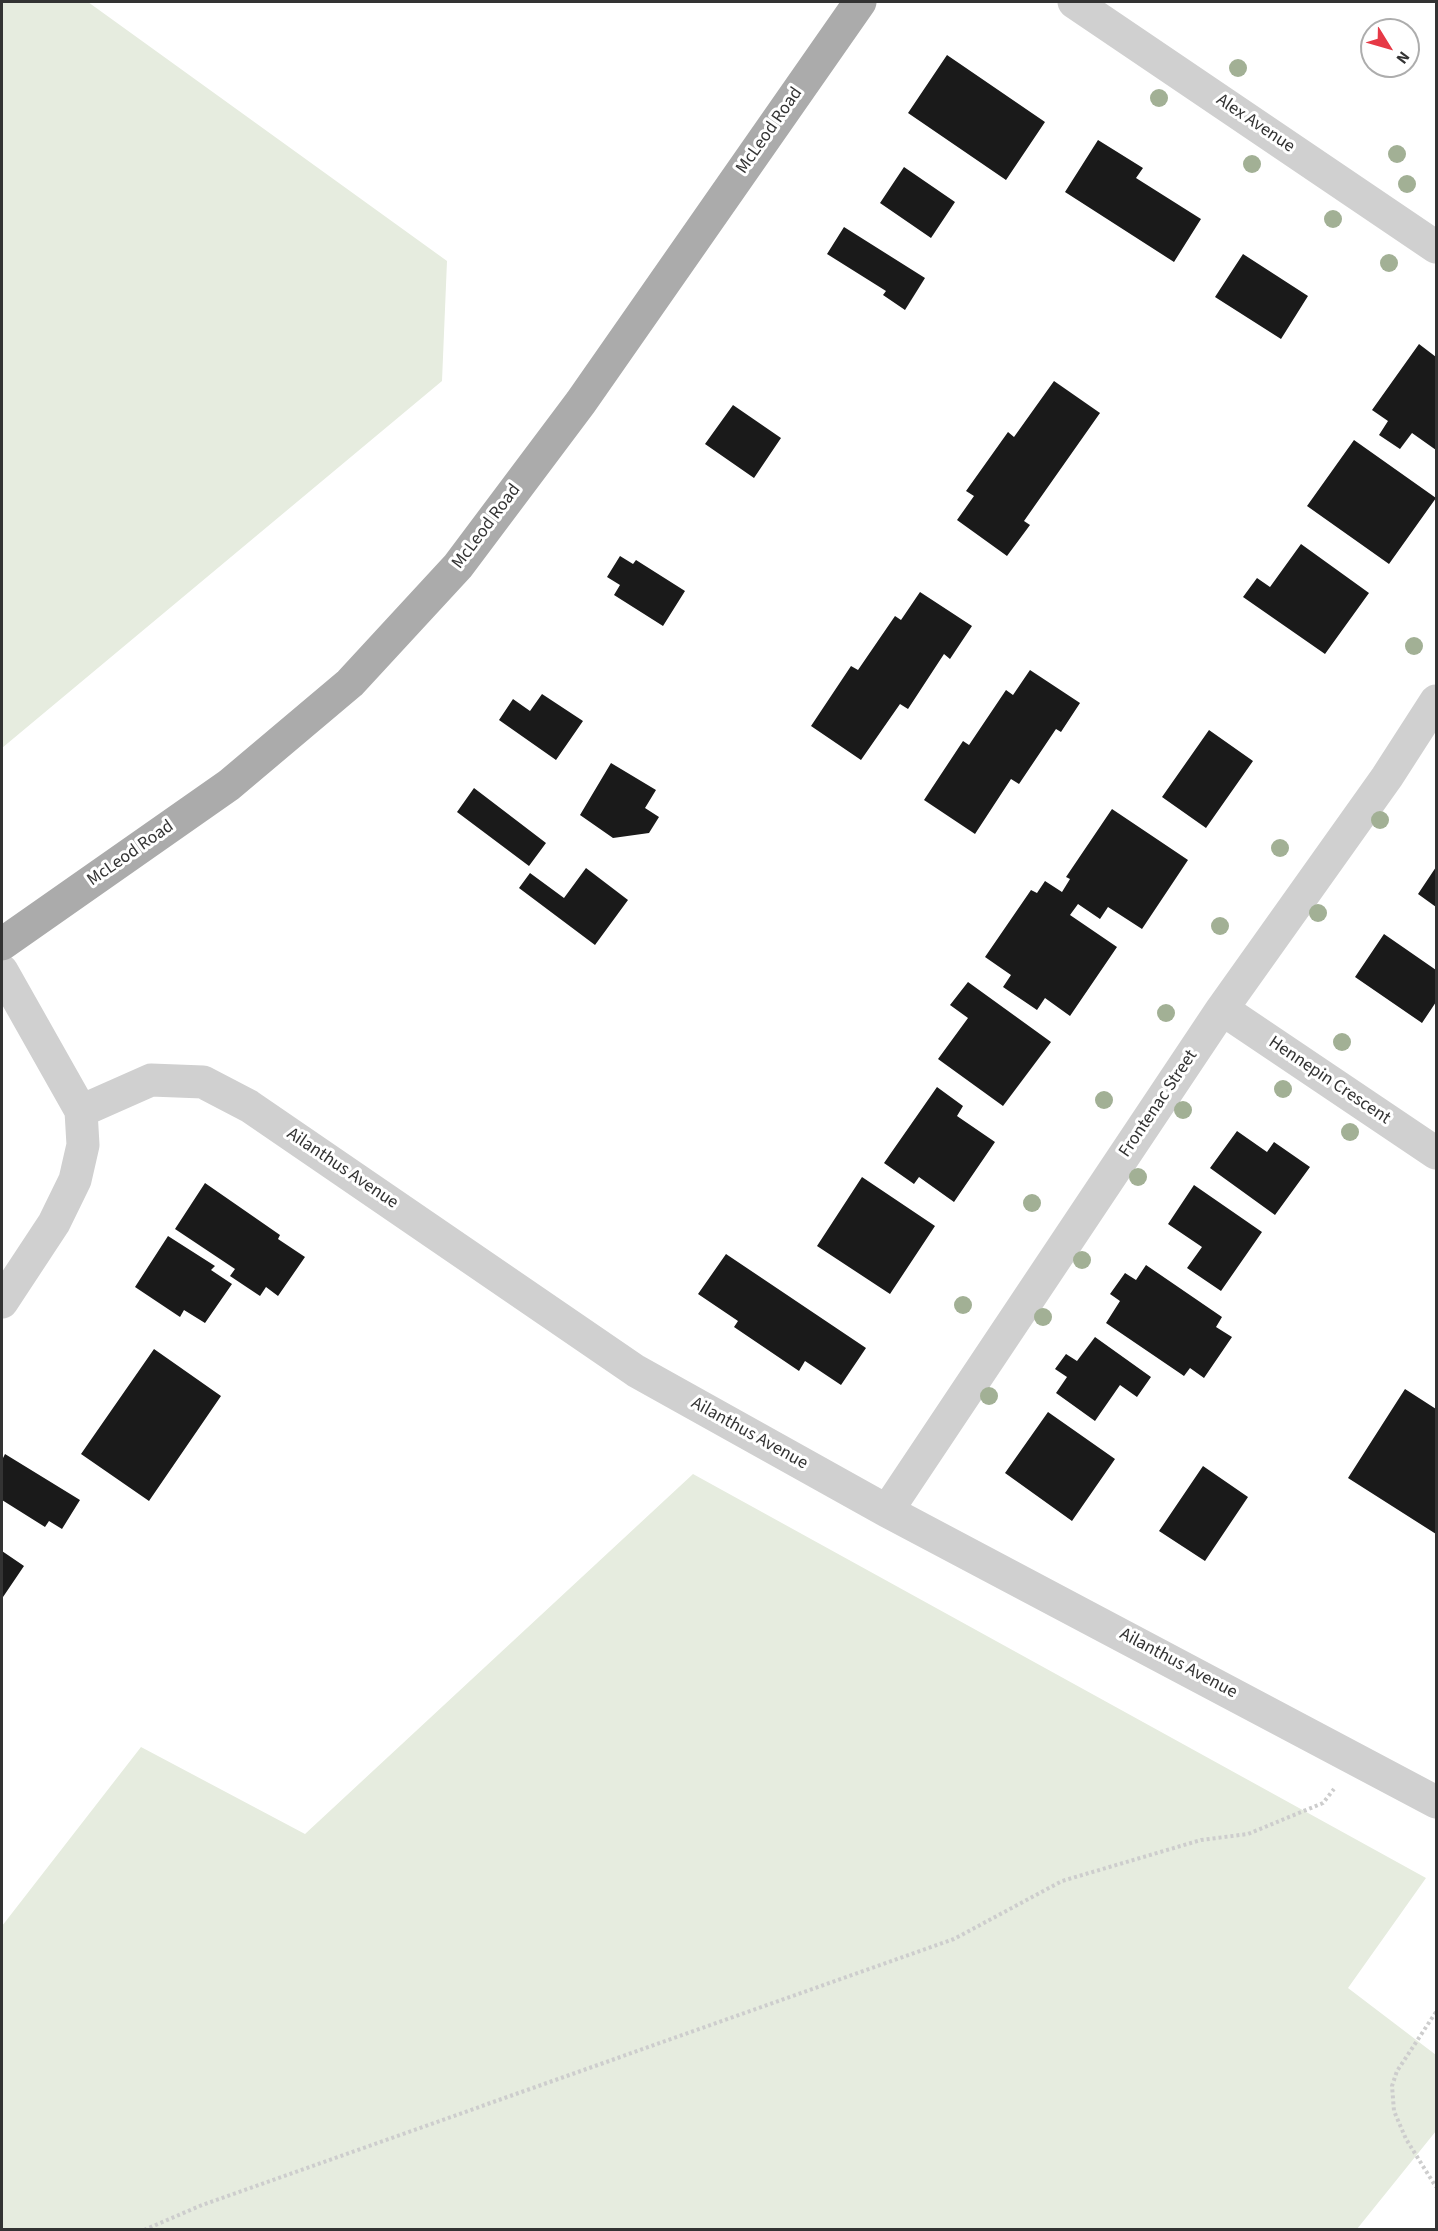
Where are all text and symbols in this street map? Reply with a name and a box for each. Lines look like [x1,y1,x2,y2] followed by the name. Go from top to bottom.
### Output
[1360,18,1420,78] north arrow
[1391,47,1415,68] text: N
[732,84,808,178] street label: McLeod Road
[1212,90,1298,158] street label: Alex Avenue
[448,480,526,574] street label: McLeod Road
[84,816,178,892] street label: McLeod Road
[1264,1032,1394,1130] street label: Hennepin Crescent
[1115,1046,1203,1162] street label: Frontenac Street
[282,1124,402,1214] street label: Ailanthus Avenue
[687,1393,811,1475] street label: Ailanthus Avenue
[1116,1624,1240,1704] street label: Ailanthus Avenue

